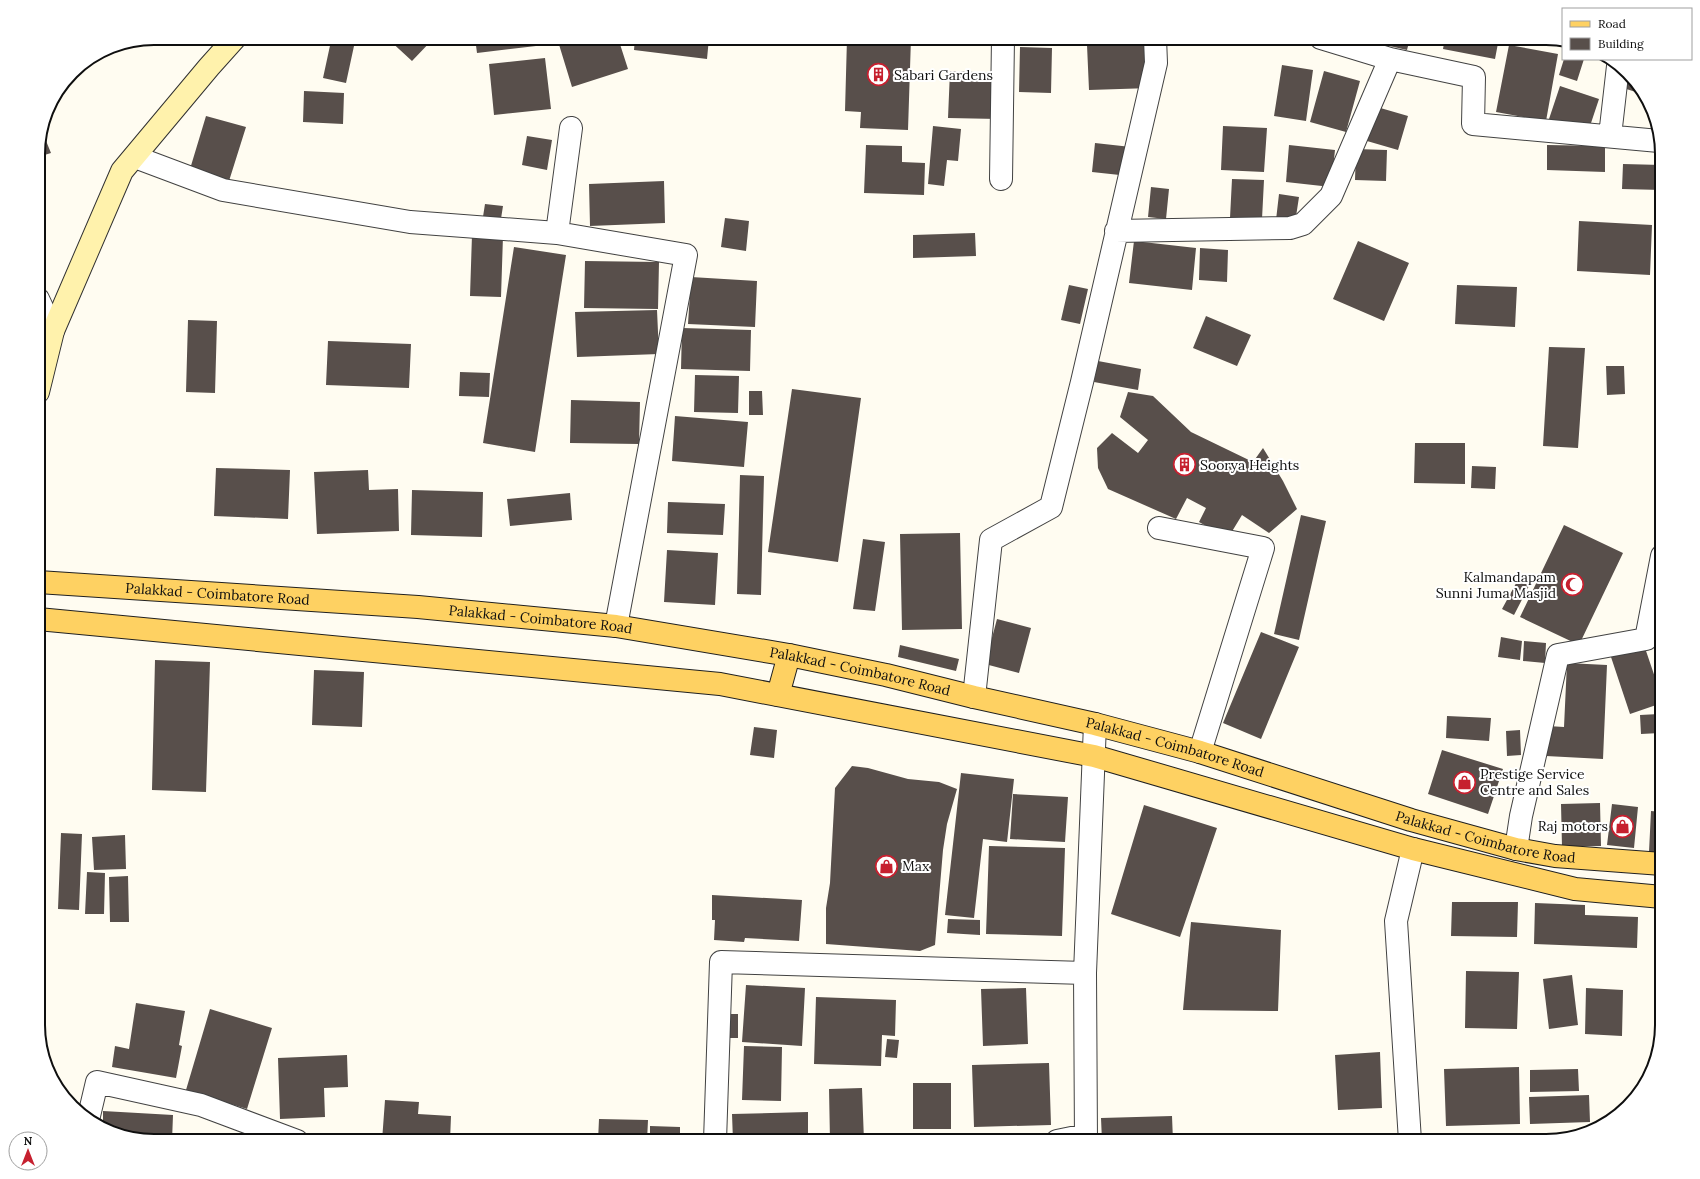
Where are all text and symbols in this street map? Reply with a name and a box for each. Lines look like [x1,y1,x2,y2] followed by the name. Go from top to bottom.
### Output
[1562,8,1692,60] legend
[1598,16,1626,31] text: Road
[1598,36,1644,51] text: Building
[865,62,891,88] building icon: Sabari Gardens
[894,66,993,84] place label: Sabari Gardens
[1172,452,1198,478] building icon: Soorya Heights
[1200,456,1299,474] place label: Soorya Heights
[1436,568,1556,602] place label: Kalmandapam Sunni Juma Masjid
[1559,572,1585,598] mosque icon: Kalmandapam Sunni Juma Masjid
[125,579,310,609] street label: Palakkad - Coimbatore Road
[448,601,634,638] street label: Palakkad - Coimbatore Road
[768,643,952,700] street label: Palakkad - Coimbatore Road
[1084,713,1266,781] street label: Palakkad - Coimbatore Road
[1480,765,1589,799] place label: Prestige Service Centre and Sales
[1452,769,1478,795] shop icon: Prestige Service Centre and Sales
[1393,807,1576,867] street label: Palakkad - Coimbatore Road
[1610,813,1636,839] shop icon: Raj motors
[1538,817,1608,835] place label: Raj motors
[873,853,899,879] shop icon: Max
[902,857,930,875] place label: Max
[8,1131,48,1171] north arrow
[24,1134,33,1148] text: N

